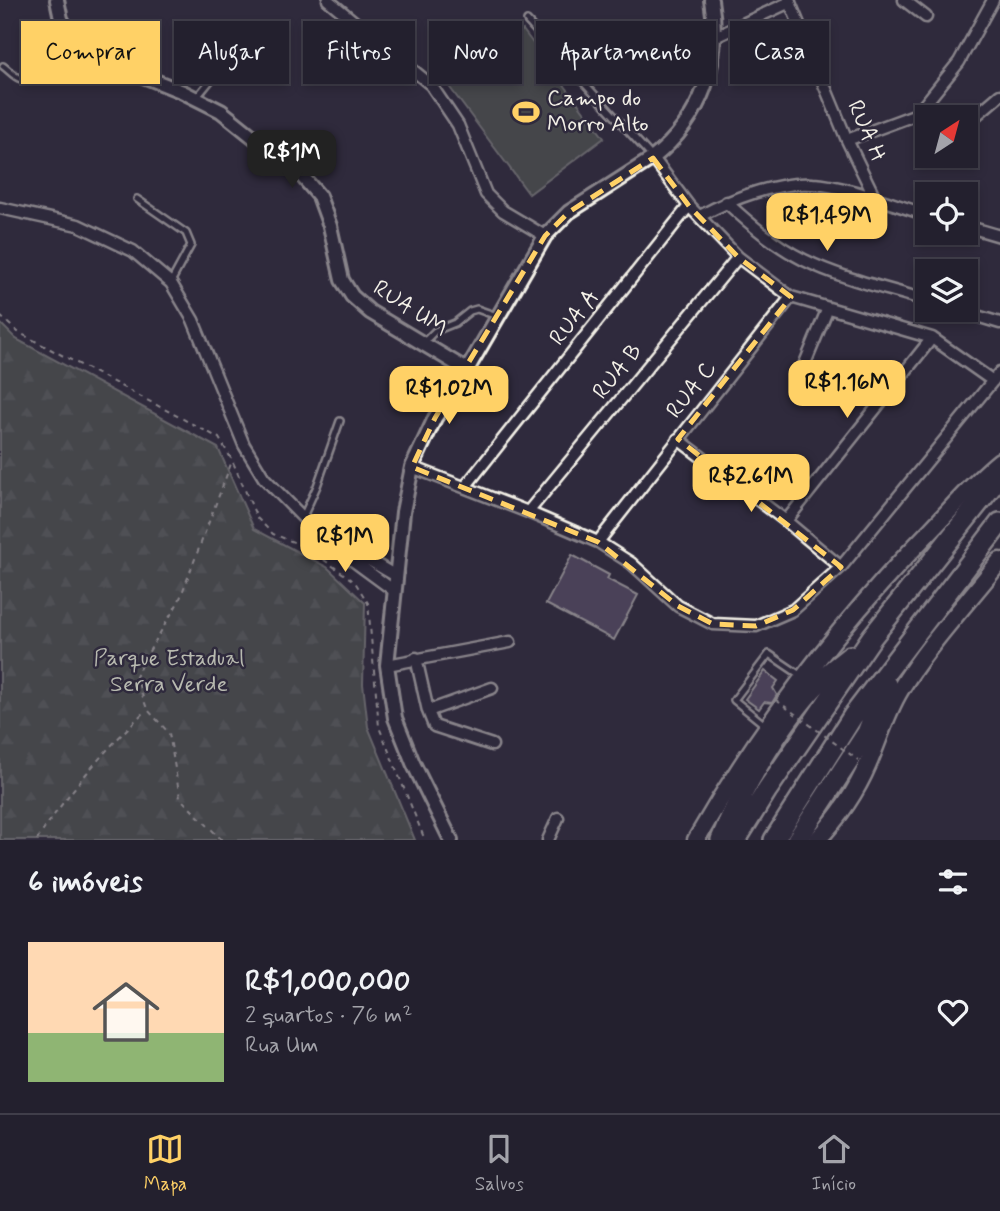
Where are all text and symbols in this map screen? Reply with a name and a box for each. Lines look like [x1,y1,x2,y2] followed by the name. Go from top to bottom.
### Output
[21,21,160,84] chip: Comprar
[174,21,289,84] chip: Alugar
[303,21,415,84] chip: Filtros
[429,21,522,84] chip: Novo
[536,21,716,84] chip: Apartamento
[730,21,829,84] chip: Casa
[547,84,649,140] place label: Campo do Morro Alto
[839,96,893,166] street label: RUA H
[511,97,541,127] sports icon: Campo do Morro Alto
[915,105,978,168] north arrow
[915,105,978,322] map controls
[251,130,333,190] pin: R$1M
[263,138,321,168] text: R$1M
[915,182,978,245] button: locate
[762,194,892,253] pin: R$1.49M
[782,201,872,231] text: R$1.49M
[915,259,978,322] button: layers
[367,274,453,344] street label: RUA UM
[543,284,607,352] street label: RUA A
[586,338,650,406] street label: RUA B
[660,355,724,425] street label: RUA C
[782,360,912,420] pin: R$1.16M
[384,366,514,426] pin: R$1.02M
[804,368,890,398] text: R$1.16M
[405,374,493,404] text: R$1.02M
[686,454,816,514] pin: R$2.61M
[709,462,793,492] text: R$2.61M
[304,514,386,574] pin: R$1M
[316,522,374,552] text: R$1M
[93,644,245,700] park label: Parque Estadual Serra Verde
[28,863,143,902] text: 6 imóveis
[934,863,972,901] icon: filters
[245,962,410,1001] text: R$1,000,000
[84,970,168,1054] icon: home
[934,993,972,1031] icon: heart
[245,1001,413,1031] text: 2 quartos · 76 m²
[245,1031,319,1061] text: Rua Um
[144,1130,187,1197] tab: Mapa
[475,1130,524,1197] tab: Salvos
[812,1130,856,1197] tab: Início

